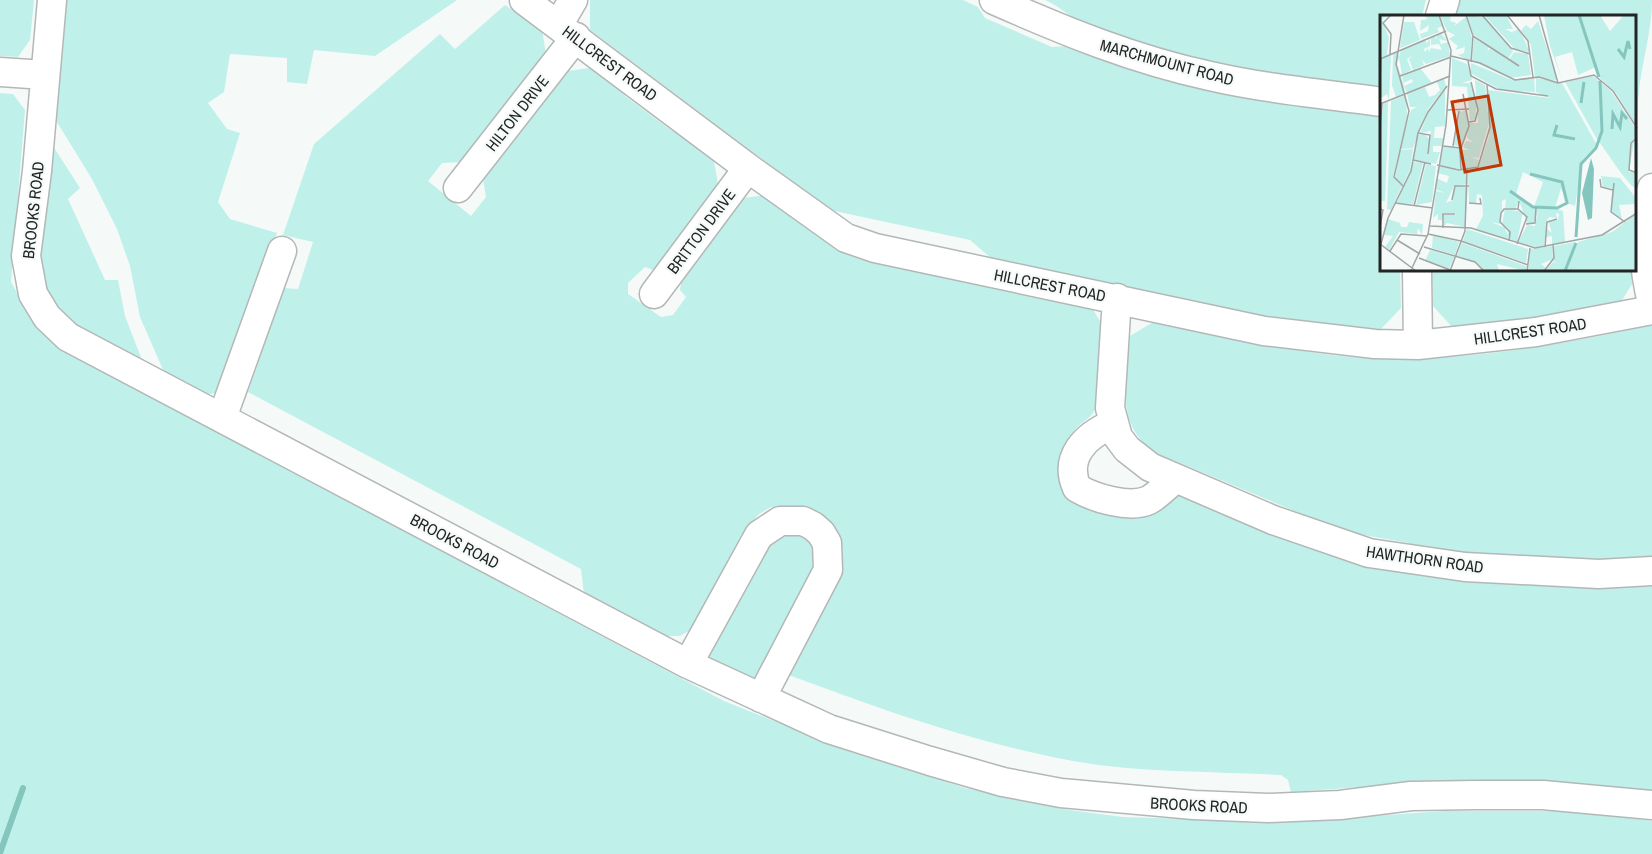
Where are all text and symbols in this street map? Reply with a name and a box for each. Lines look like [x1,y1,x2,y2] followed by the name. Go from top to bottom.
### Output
[1380,15,1637,272] inset map
[558,20,662,106] street label: HILLCREST ROAD
[1098,34,1236,90] street label: MARCHMOUNT ROAD
[480,70,554,156] street label: HILTON DRIVE
[17,160,49,260] street label: BROOKS ROAD
[662,184,740,278] street label: BRITTON DRIVE
[992,263,1108,307] street label: HILLCREST ROAD
[1472,312,1588,350] street label: HILLCREST ROAD
[407,508,503,574] street label: BROOKS ROAD
[1365,540,1485,578] street label: HAWTHORN ROAD
[1150,791,1248,819] street label: BROOKS ROAD

